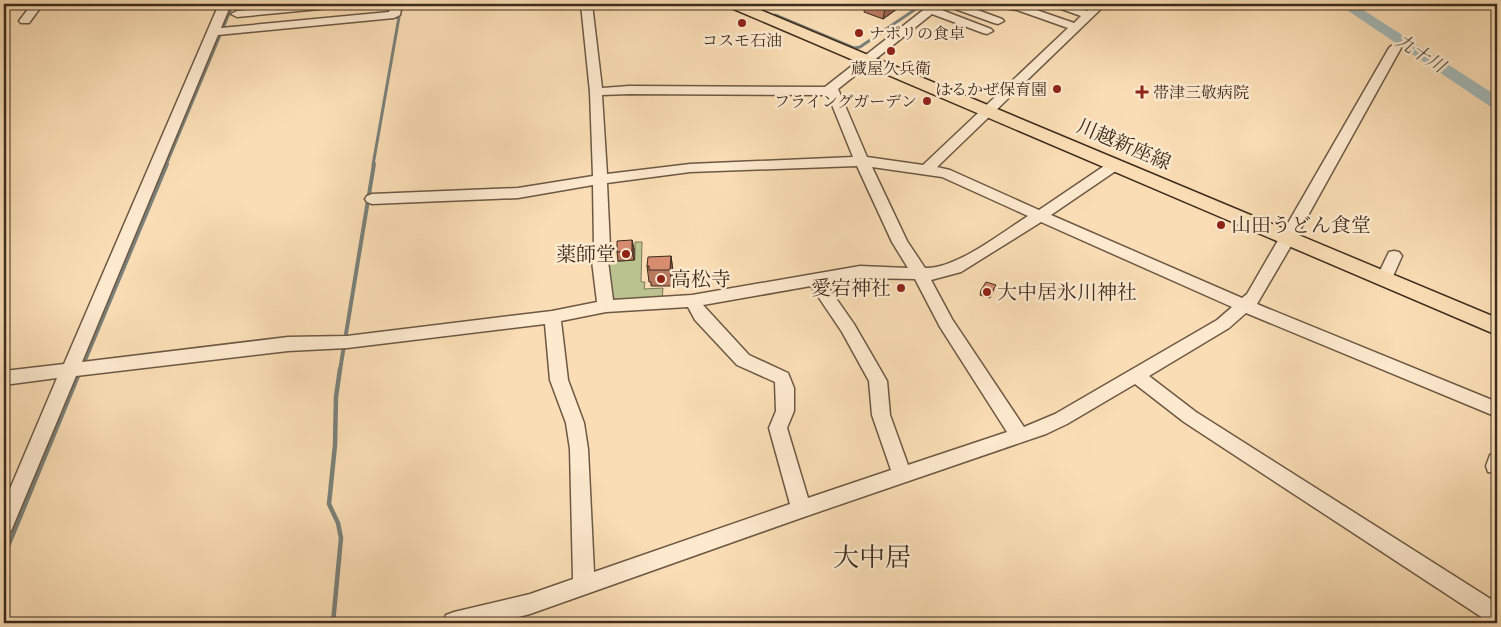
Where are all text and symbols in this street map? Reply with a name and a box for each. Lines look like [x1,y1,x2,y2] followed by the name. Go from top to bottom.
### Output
[736,17,748,29] marker: コスモ石油
[869,23,965,44] place label: ナポリの食卓
[853,27,865,39] marker: ナポリの食卓
[1392,29,1452,78] water label: 九十川
[702,30,782,51] place label: コスモ石油
[885,45,897,57] marker: 蔵屋久兵衛
[851,58,931,79] place label: 蔵屋久兵衛
[935,79,1047,100] place label: はるかぜ保育園
[1153,82,1249,103] place label: 帯津三敬病院
[1051,83,1063,95] marker: はるかぜ保育園
[1135,85,1149,99] marker: 帯津三敬病院
[774,91,917,112] place label: フライングガーデン
[921,95,933,107] marker: フライングガーデン
[1073,112,1175,176] street label: 川越新座線
[1231,212,1371,238] place label: 山田うどん食堂
[1215,219,1227,231] marker: 山田うどん食堂
[556,241,616,267] place label: 薬師堂
[620,248,632,260] marker: 薬師堂
[671,266,731,292] place label: 高松寺
[655,273,667,285] marker: 高松寺
[811,275,891,301] place label: 愛宕神社
[997,279,1137,305] place label: 大中居氷川神社
[895,282,907,294] marker: 愛宕神社
[981,286,993,298] marker: 大中居氷川神社
[833,540,911,574] district label: 大中居

